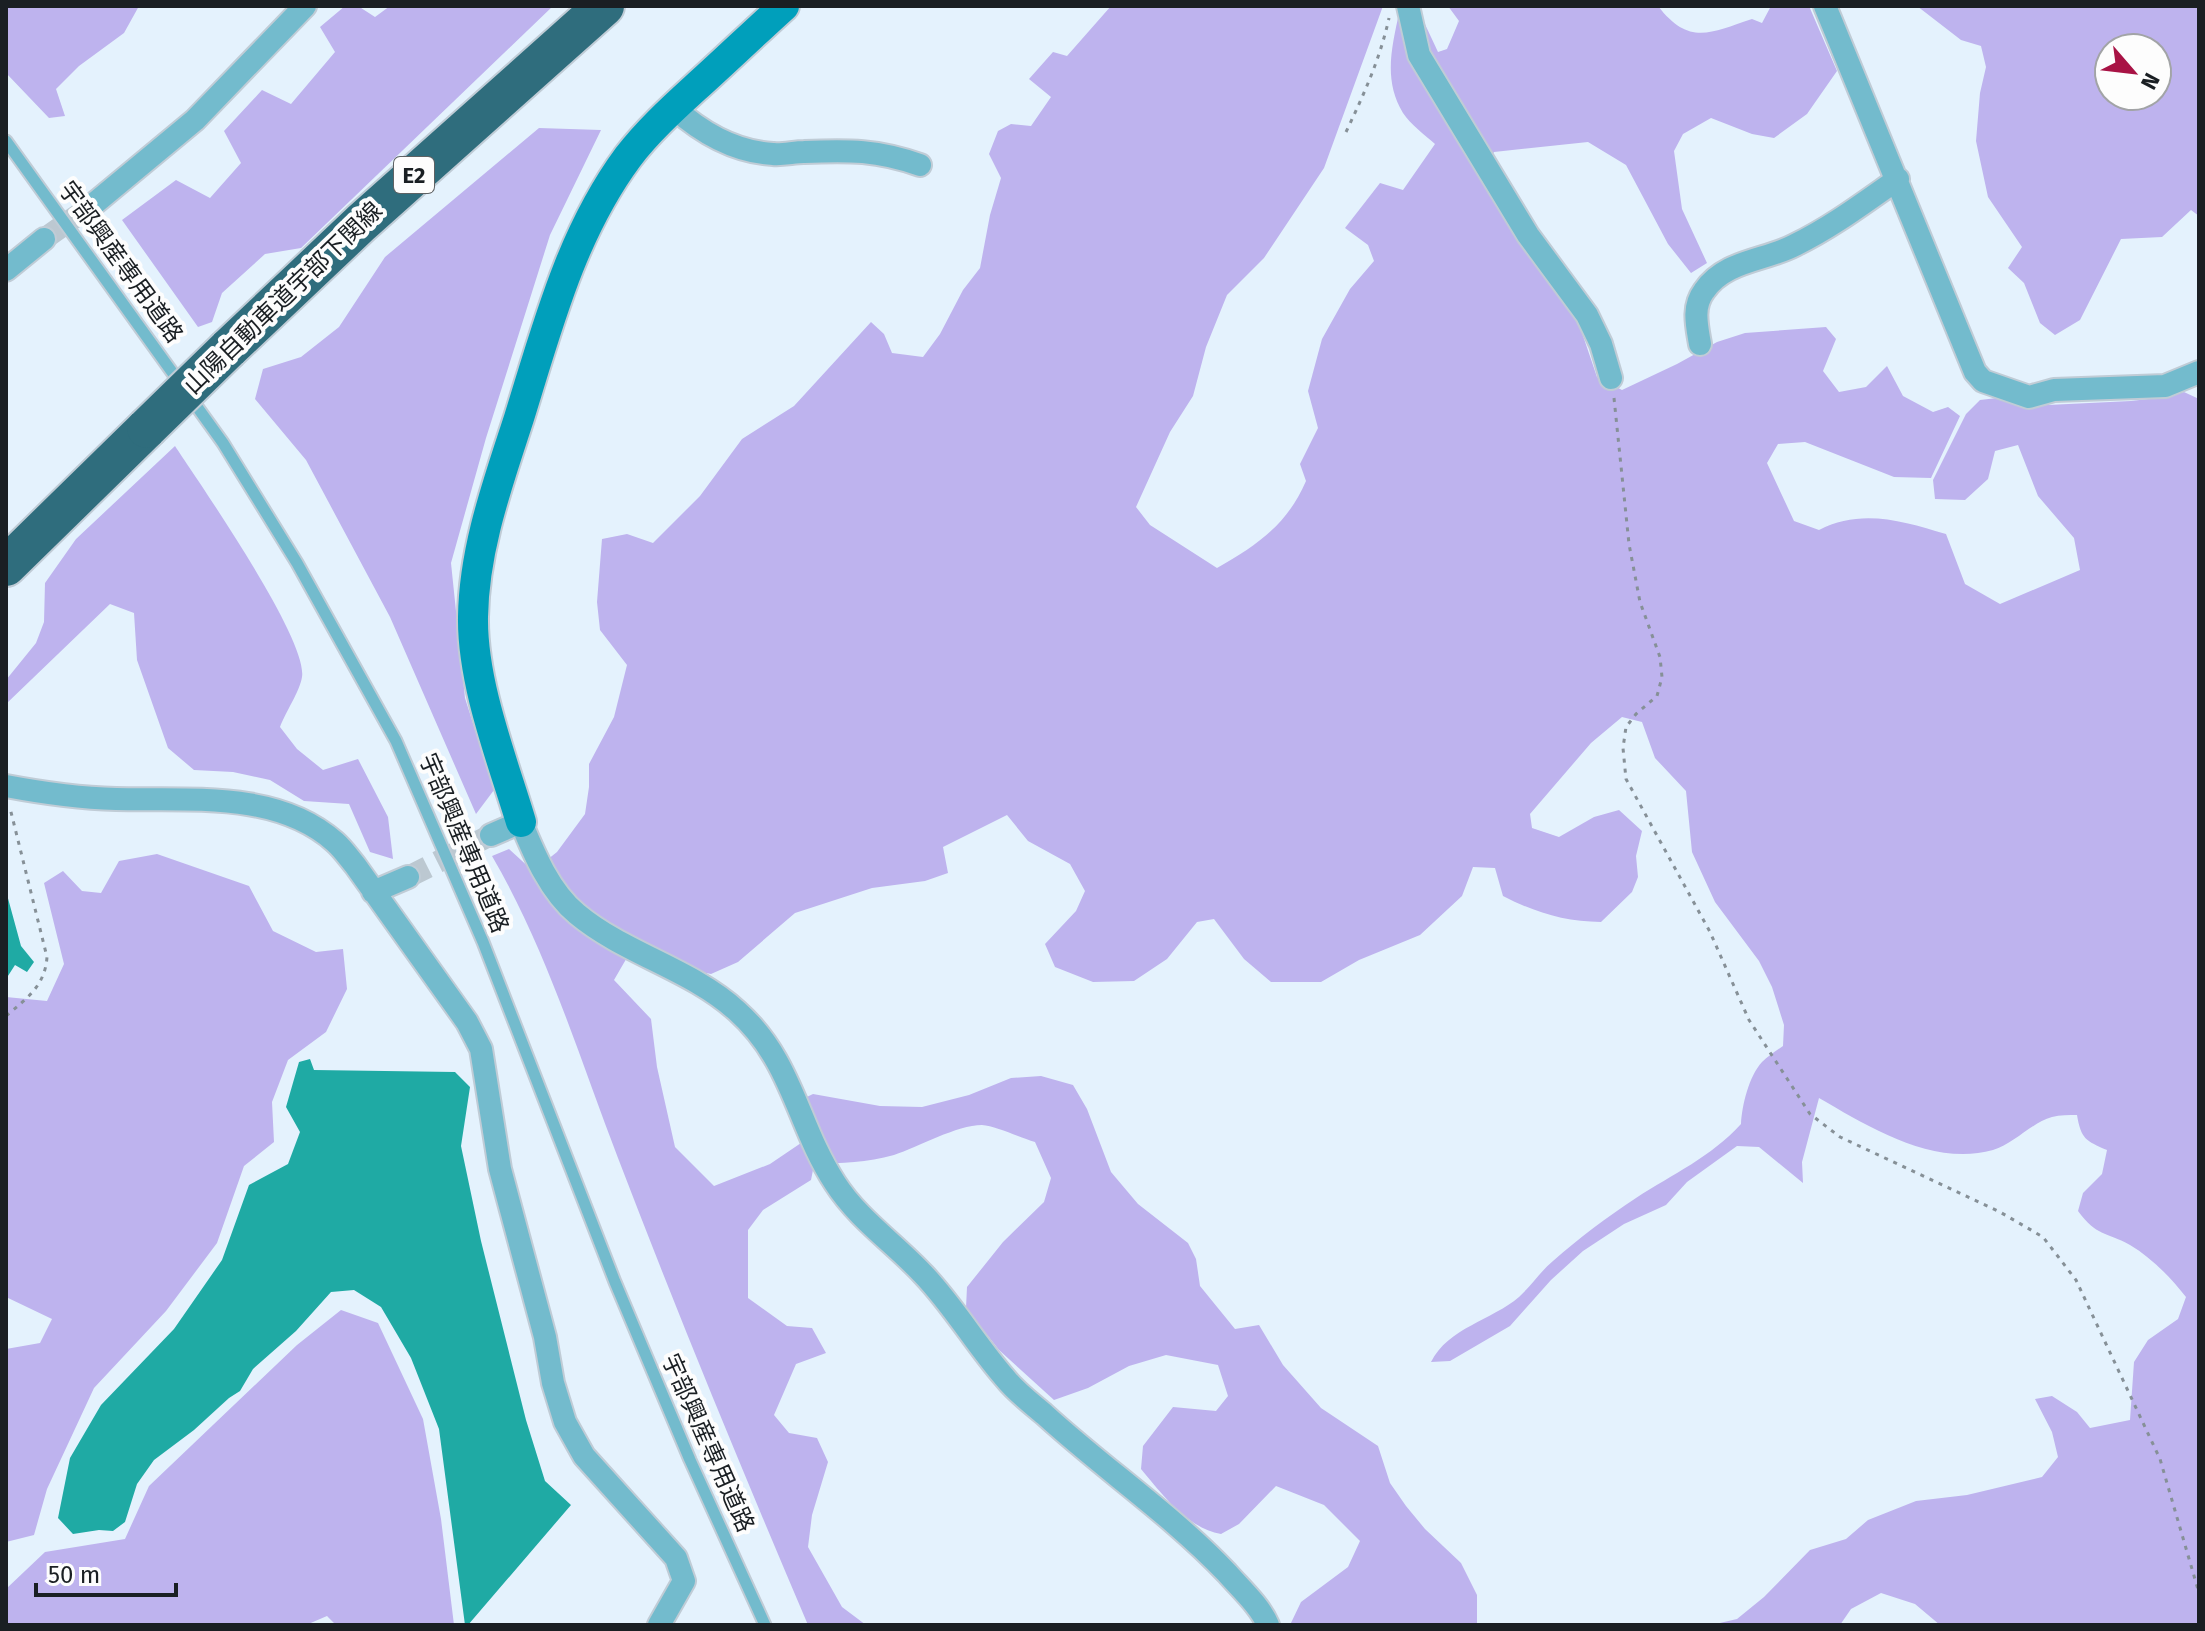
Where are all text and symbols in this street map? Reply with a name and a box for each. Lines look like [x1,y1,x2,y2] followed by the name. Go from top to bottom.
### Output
[2093,32,2173,112] north arrow
[2135,68,2166,94] text: N
[394,157,434,193] road number: E2
[53,176,189,348] street label: 宇部興産専用道路
[178,196,388,400] street label: 山陽自動車道宇部下関線
[414,749,514,937] street label: 宇部興産専用道路
[656,1350,760,1536] street label: 宇部興産専用道路
[36,1547,176,1597] scale bar
[48,1561,100,1589] text: 50 m

